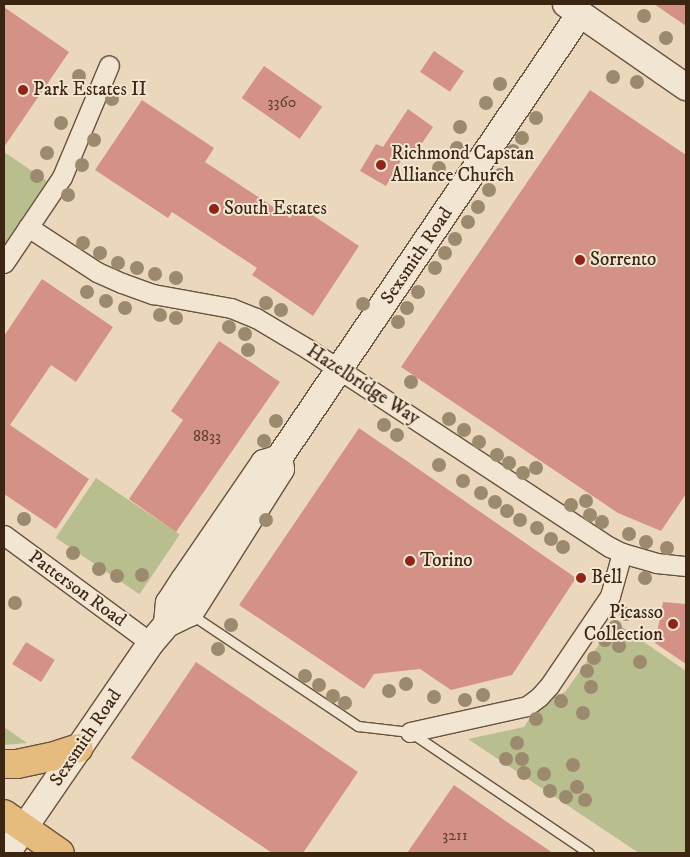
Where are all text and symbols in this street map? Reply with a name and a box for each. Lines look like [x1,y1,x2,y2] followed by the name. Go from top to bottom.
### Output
[33,79,147,101] place label: Park Estates II
[17,84,29,96] marker: Park Estates II
[268,92,296,112] house number: 3360
[391,143,534,187] place label: Richmond Capstan Alliance Church
[375,159,387,171] marker: Richmond Capstan Alliance Church
[224,198,327,220] place label: South Estates
[208,203,220,215] marker: South Estates
[376,203,458,309] street label: Sexsmith Road
[590,249,656,271] place label: Sorrento
[574,254,586,266] marker: Sorrento
[302,340,424,430] street label: Hazelbridge Way
[193,426,221,446] house number: 8833
[24,546,130,632] street label: Patterson Road
[420,550,473,572] place label: Torino
[404,555,416,567] marker: Torino
[591,567,622,589] place label: Bell
[575,572,587,584] marker: Bell
[584,602,663,646] place label: Picasso Collection
[667,618,679,630] marker: Picasso Collection
[45,685,127,791] street label: Sexsmith Road
[442,825,468,845] house number: 3211

